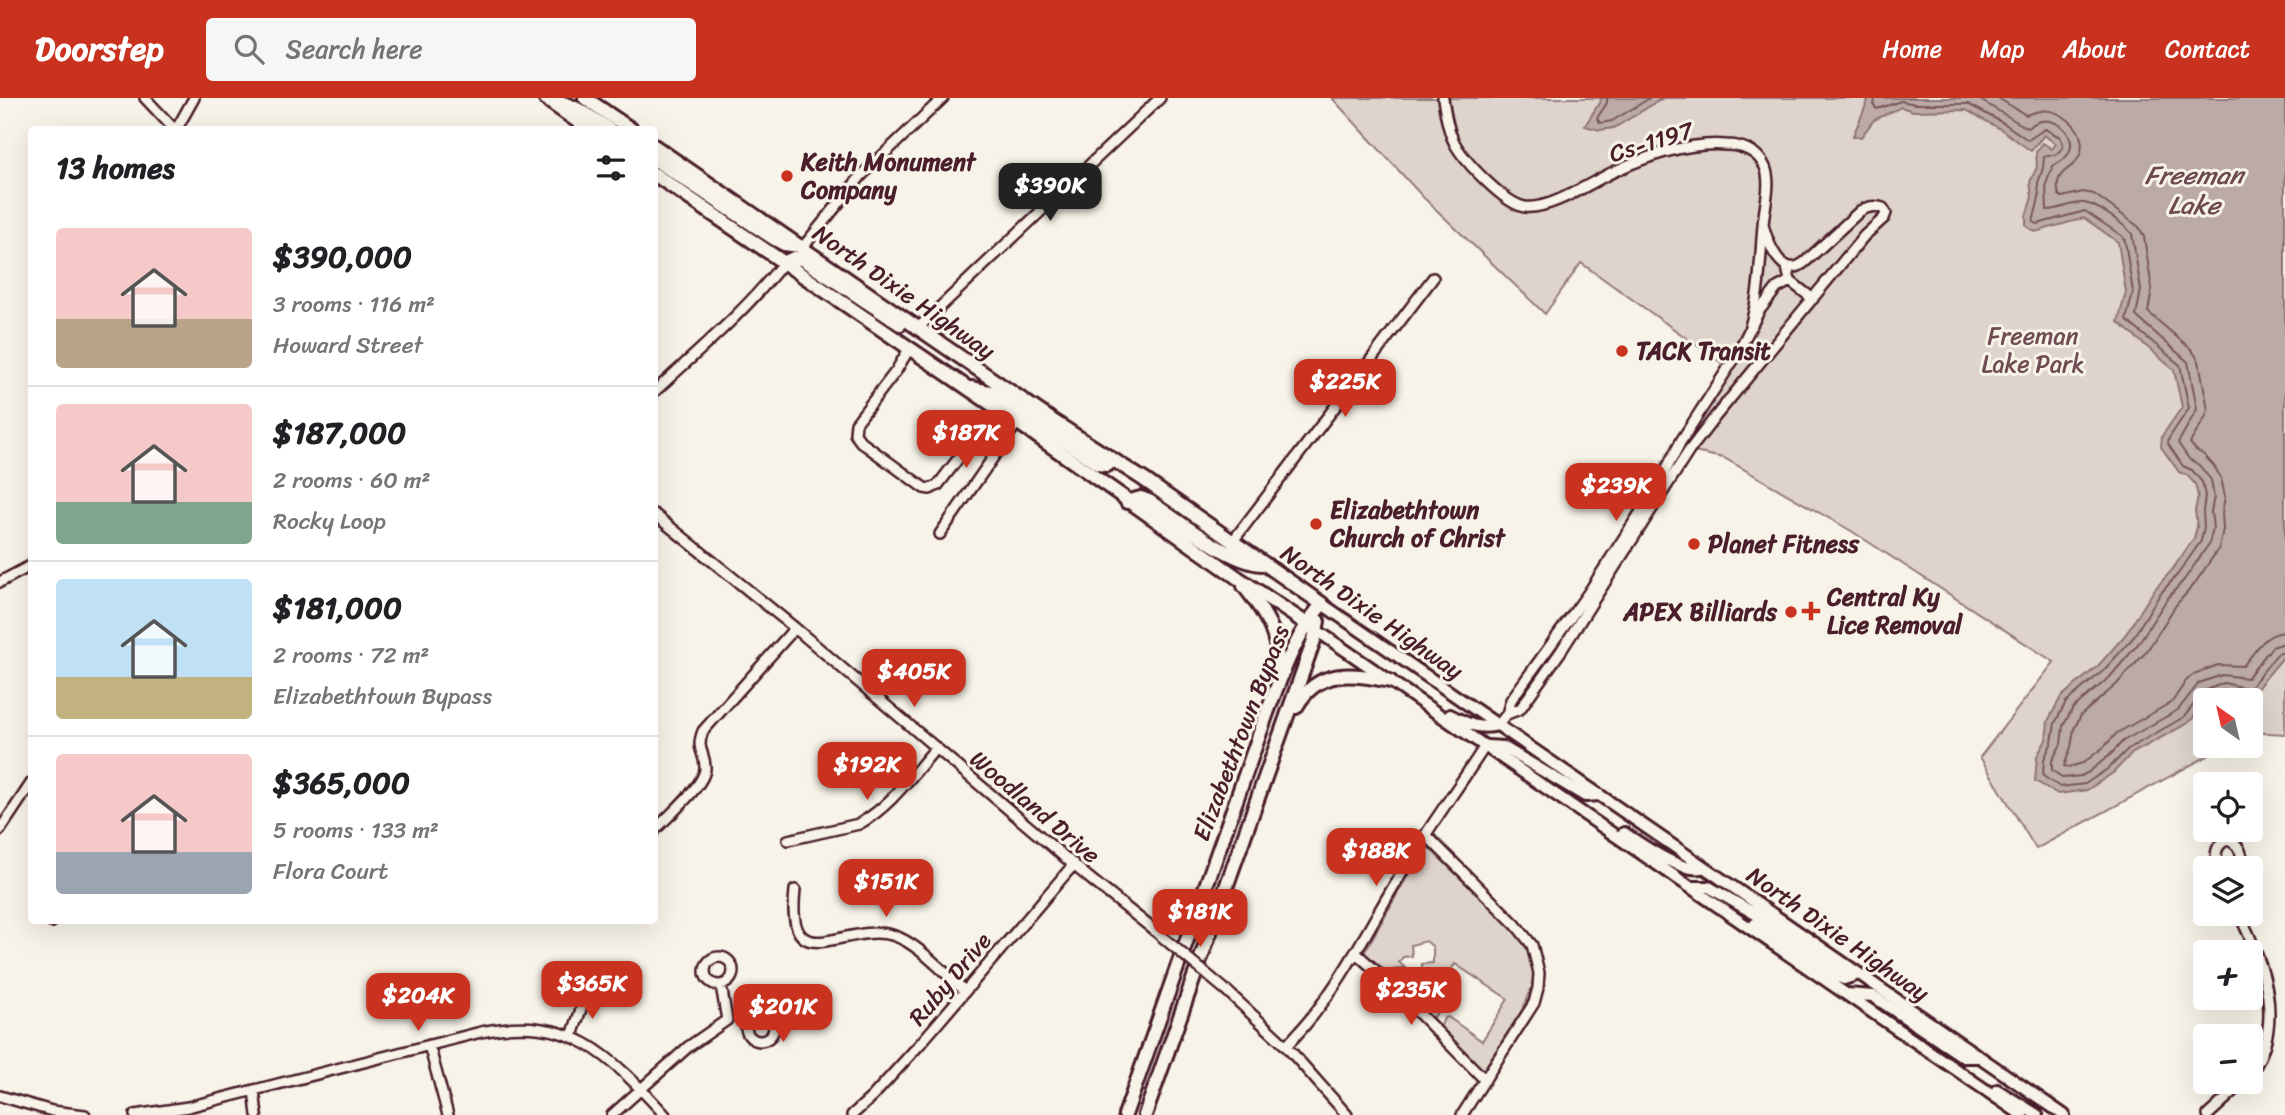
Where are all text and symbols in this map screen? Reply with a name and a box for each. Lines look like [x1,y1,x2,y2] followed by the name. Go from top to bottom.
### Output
[206,18,696,81] search box
[35,20,164,78] text: Doorstep
[286,26,423,72] text: Search here
[1882,28,1942,70] text: Home
[1980,28,2024,70] text: Map
[2062,28,2127,70] text: About
[2165,28,2250,70] text: Contact
[230,30,268,68] icon: search
[1604,109,1700,175] street label: Cs-1197
[56,141,175,195] text: 13 homes
[800,141,977,211] place label: Keith Monument Company
[592,149,630,187] icon: filters
[2145,152,2246,228] water label: Freeman Lake
[1001,164,1099,223] pin: $390K
[1015,165,1085,206] text: $390K
[779,168,795,184] marker: Keith Monument Company
[804,213,1005,371] street label: North Dixie Highway
[273,230,412,284] text: $390,000
[112,256,196,340] icon: home
[273,284,435,325] text: 3 rooms · 116 m²
[1981,315,2085,385] park label: Freeman Lake Park
[273,325,423,366] text: Howard Street
[1636,330,1771,372] place label: TACK Transit
[1614,343,1630,359] marker: TACK Transit
[1296,360,1394,419] pin: $225K
[1310,361,1380,402] text: $225K
[273,406,406,460] text: $187,000
[917,410,1015,470] pin: $187K
[933,412,999,453] text: $187K
[112,432,196,516] icon: home
[273,460,431,501] text: 2 rooms · 60 m²
[1567,464,1665,523] pin: $239K
[1581,465,1651,506] text: $239K
[1329,489,1506,559] place label: Elizabethtown Church of Christ
[273,501,386,542] text: Rocky Loop
[1308,516,1324,532] marker: Elizabethtown Church of Christ
[1708,523,1860,565] place label: Planet Fitness
[1272,533,1473,691] street label: North Dixie Highway
[1686,536,1702,552] marker: Planet Fitness
[1826,576,1963,646] place label: Central Ky Lice Removal
[273,581,402,635] text: $181,000
[1622,591,1778,633] place label: APEX Billiards
[1801,601,1821,621] marker: Central Ky Lice Removal
[1783,604,1799,620] marker: APEX Billiards
[112,607,196,691] icon: home
[1180,619,1302,847] street label: Elizabethtown Bypass
[273,635,429,676] text: 2 rooms · 72 m²
[865,650,963,709] pin: $405K
[878,651,950,692] text: $405K
[273,676,492,717] text: Elizabethtown Bypass
[2193,688,2263,758] north arrow
[2193,688,2263,1094] map controls
[960,739,1110,875] street label: Woodland Drive
[818,742,916,802] pin: $192K
[834,744,900,785] text: $192K
[273,756,410,810] text: $365,000
[2193,772,2263,842] button: locate
[112,782,196,866] icon: home
[273,810,439,851] text: 5 rooms · 133 m²
[1327,828,1425,888] pin: $188K
[1342,830,1410,871] text: $188K
[273,851,388,892] text: Flora Court
[1738,855,1939,1013] street label: North Dixie Highway
[2193,856,2263,926] button: layers
[837,860,935,919] pin: $151K
[854,861,918,902] text: $151K
[1151,890,1249,949] pin: $181K
[1168,891,1232,932] text: $181K
[898,922,1003,1036] street label: Ruby Drive
[2193,940,2263,1010] button: +
[543,962,641,1021] pin: $365K
[557,963,627,1004] text: $365K
[1362,968,1460,1027] pin: $235K
[1376,969,1446,1010] text: $235K
[369,974,467,1033] pin: $204K
[382,975,454,1016] text: $204K
[734,984,832,1044] pin: $201K
[749,986,817,1027] text: $201K
[2193,1024,2263,1094] button: −

